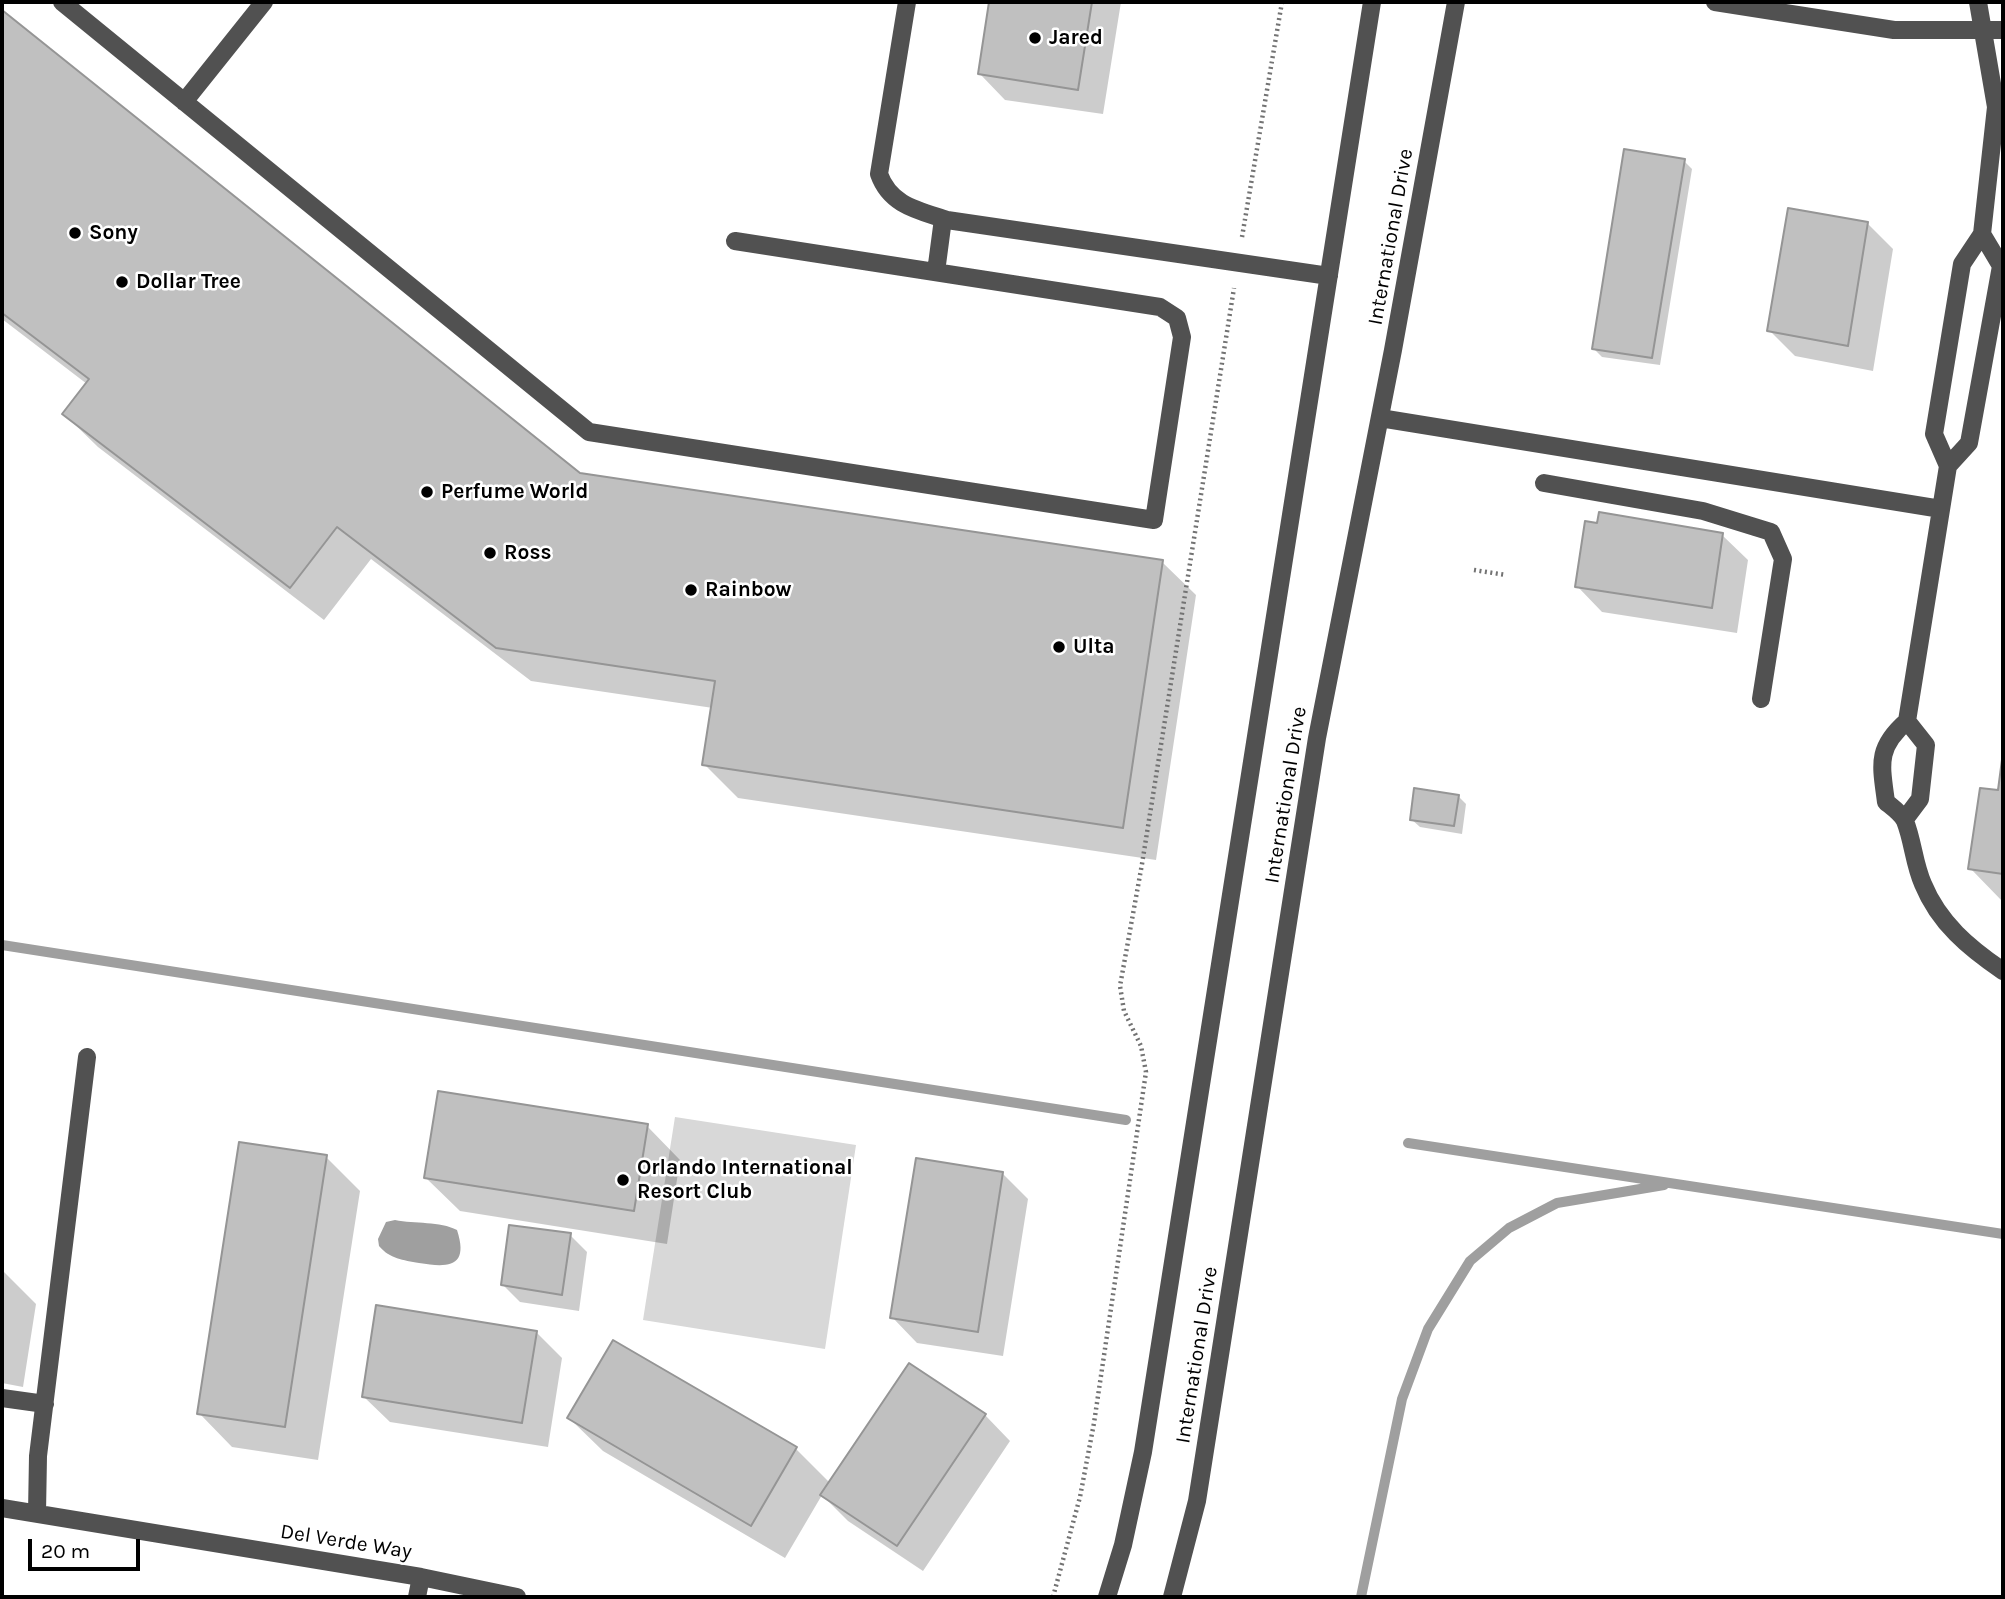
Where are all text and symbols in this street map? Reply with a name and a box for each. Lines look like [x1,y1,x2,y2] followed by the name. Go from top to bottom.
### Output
[1049,25,1103,51] place label: Jared
[1027,30,1043,46] marker: Jared
[1363,147,1419,327] street label: International Drive
[89,220,138,246] place label: Sony
[67,225,83,241] marker: Sony
[136,269,241,295] place label: Dollar Tree
[114,274,130,290] marker: Dollar Tree
[441,479,588,505] place label: Perfume World
[419,484,435,500] marker: Perfume World
[504,540,552,566] place label: Ross
[482,545,498,561] marker: Ross
[705,577,791,603] place label: Rainbow
[683,582,699,598] marker: Rainbow
[1073,634,1114,660] place label: Ulta
[1051,639,1067,655] marker: Ulta
[1260,705,1312,885] street label: International Drive
[637,1155,853,1205] place label: Orlando International Resort Club
[615,1172,631,1188] marker: Orlando International Resort Club
[1171,1265,1223,1445] street label: International Drive
[279,1519,413,1565] street label: Del Verde Way
[32,1526,144,1570] scale bar
[41,1539,90,1563] text: 20 m

